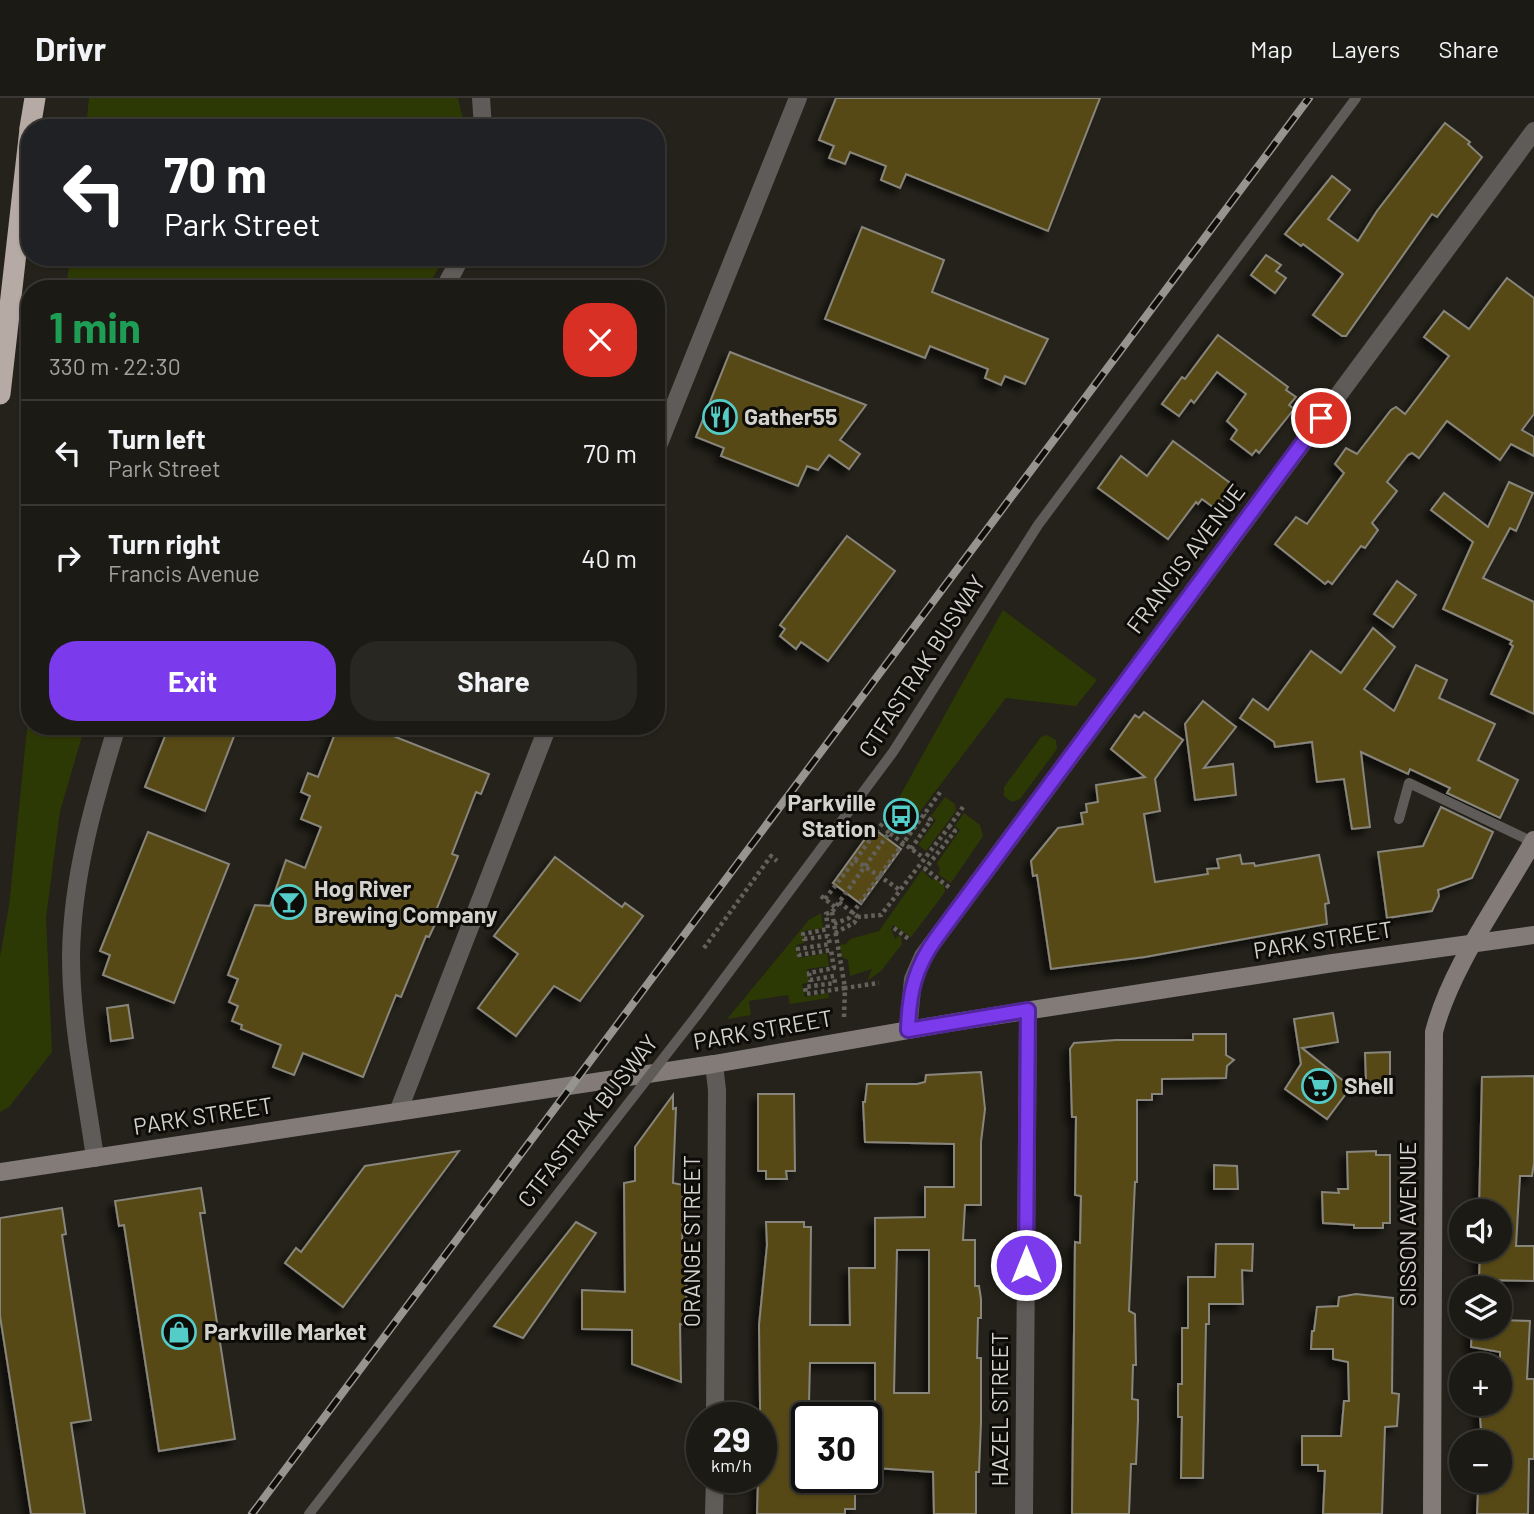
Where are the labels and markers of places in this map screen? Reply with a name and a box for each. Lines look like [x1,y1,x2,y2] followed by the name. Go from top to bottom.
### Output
[1291,388,1351,448] pin
[701,398,739,436] restaurant icon: Gather55
[744,402,837,430] place label: Gather55
[788,788,876,842] place label: Parkville Station
[882,797,920,835] bus stop icon: Parkville Station
[314,874,498,928] place label: Hog River Brewing Company
[270,883,308,921] bar icon: Hog River Brewing Company
[1300,1067,1338,1105] supermarket icon: Shell
[1344,1071,1394,1099] place label: Shell
[160,1313,198,1351] shop icon: Parkville Market
[204,1317,367,1345] place label: Parkville Market

